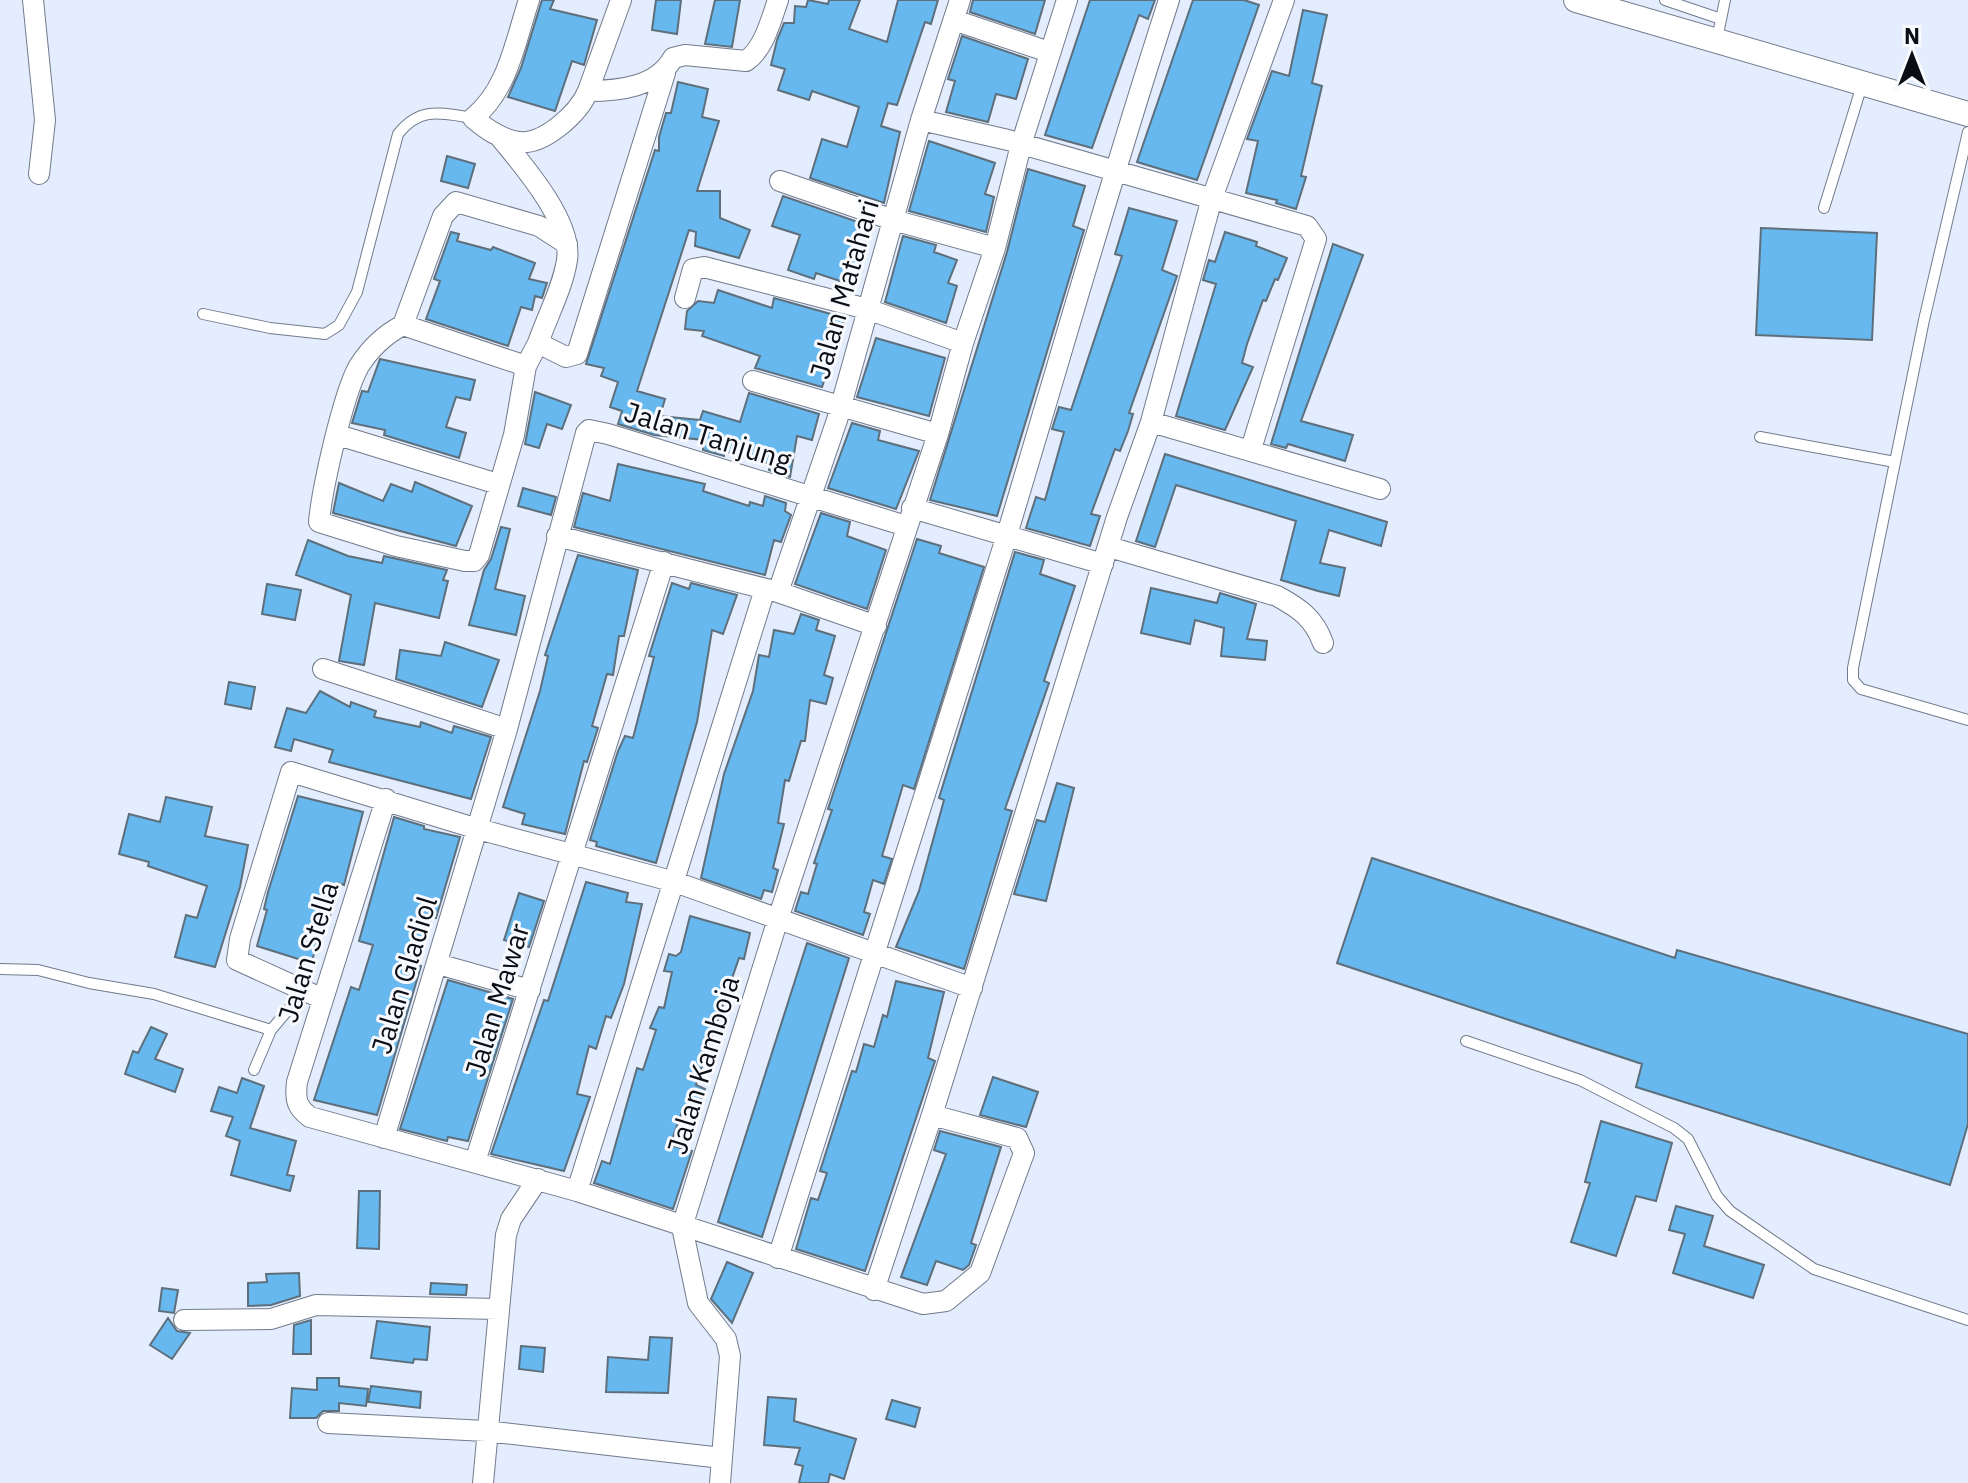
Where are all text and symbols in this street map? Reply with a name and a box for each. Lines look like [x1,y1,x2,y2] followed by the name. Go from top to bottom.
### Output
[1872,16,1952,96] north arrow
[1904,21,1920,50] text: N
[800,195,887,383] street label: Jalan Matahari
[620,393,796,479] street label: Jalan Tanjung
[269,877,347,1027] street label: Jalan Stella
[362,892,445,1058] street label: Jalan Gladiol
[456,919,537,1081] street label: Jalan Mawar
[658,971,747,1159] street label: Jalan Kamboja

